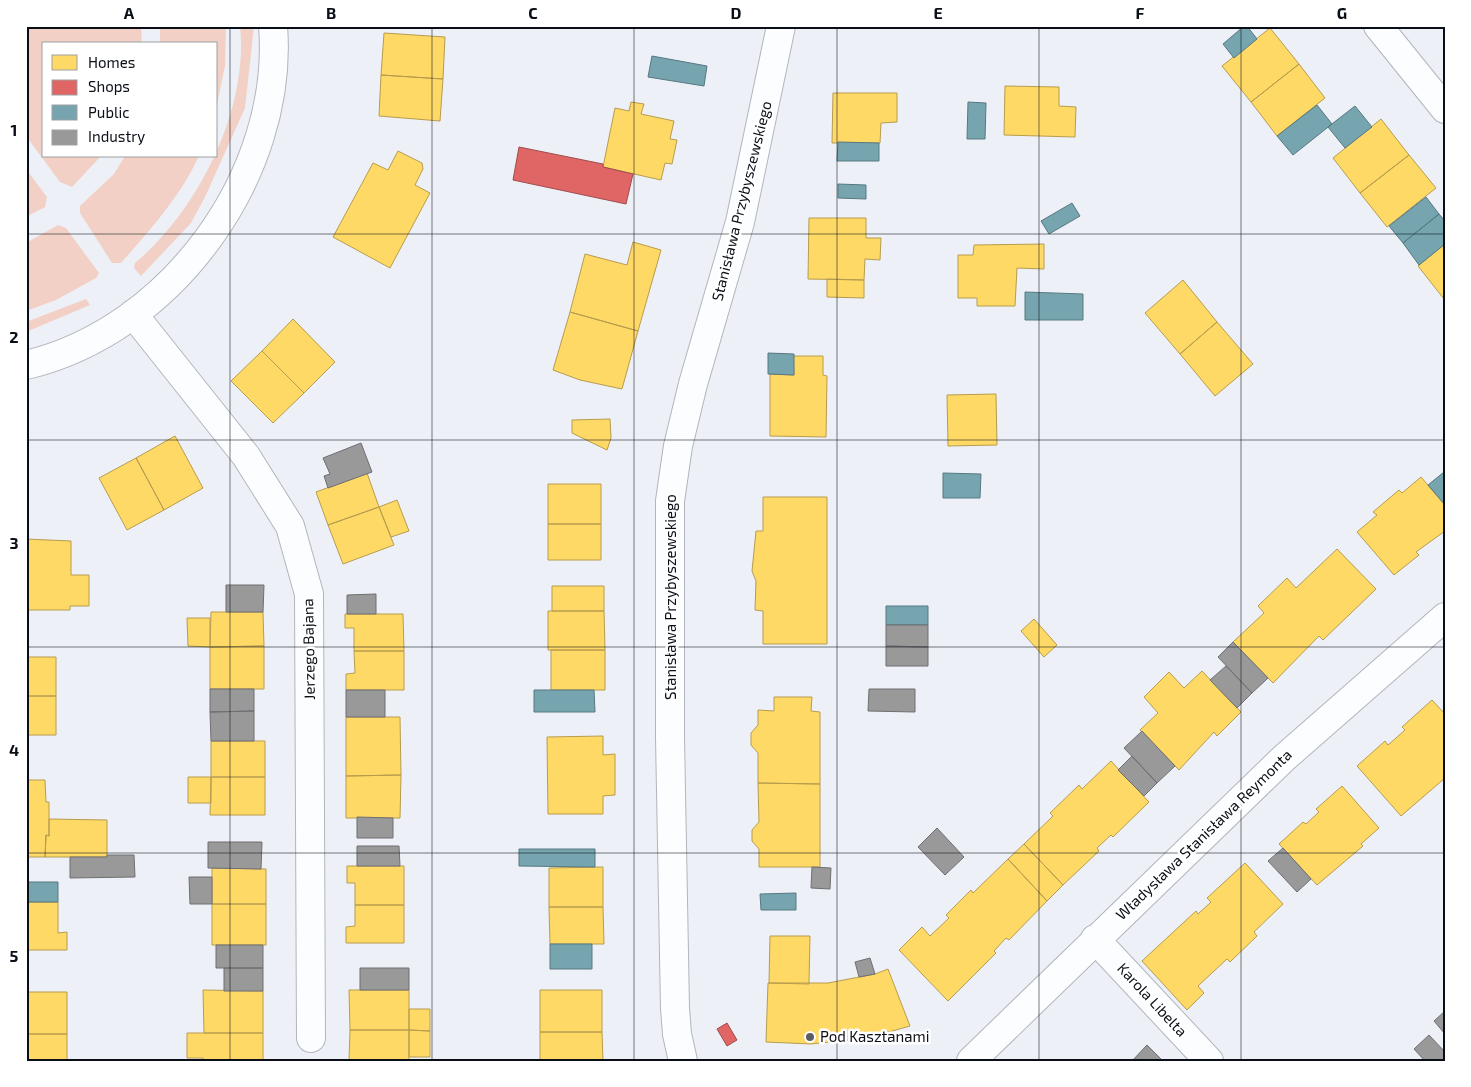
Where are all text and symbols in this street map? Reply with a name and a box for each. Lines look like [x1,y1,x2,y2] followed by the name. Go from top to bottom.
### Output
[124,3,135,22] text: A
[326,3,336,22] text: B
[528,3,538,22] text: C
[731,3,742,22] text: D
[933,3,943,22] text: E
[1136,3,1145,22] text: F
[1337,3,1347,22] text: G
[42,42,218,158] legend
[88,53,135,71] text: Homes
[88,77,130,95] text: Shops
[707,99,775,303] street label: Stanisława Przybyszewskiego
[88,103,129,121] text: Public
[11,120,17,139] text: 1
[88,127,145,145] text: Industry
[9,327,19,346] text: 2
[661,494,679,700] street label: Stanisława Przybyszewskiego
[9,533,19,552] text: 3
[298,598,319,700] street label: Jerzego Bajana
[9,740,19,759] text: 4
[1112,745,1295,923] street label: Władysława Stanisława Reymonta
[10,946,19,965] text: 5
[1114,959,1191,1040] street label: Karola Libelta
[820,1027,929,1045] place label: Pod Kasztanami
[804,1031,816,1043] marker: Pod Kasztanami

